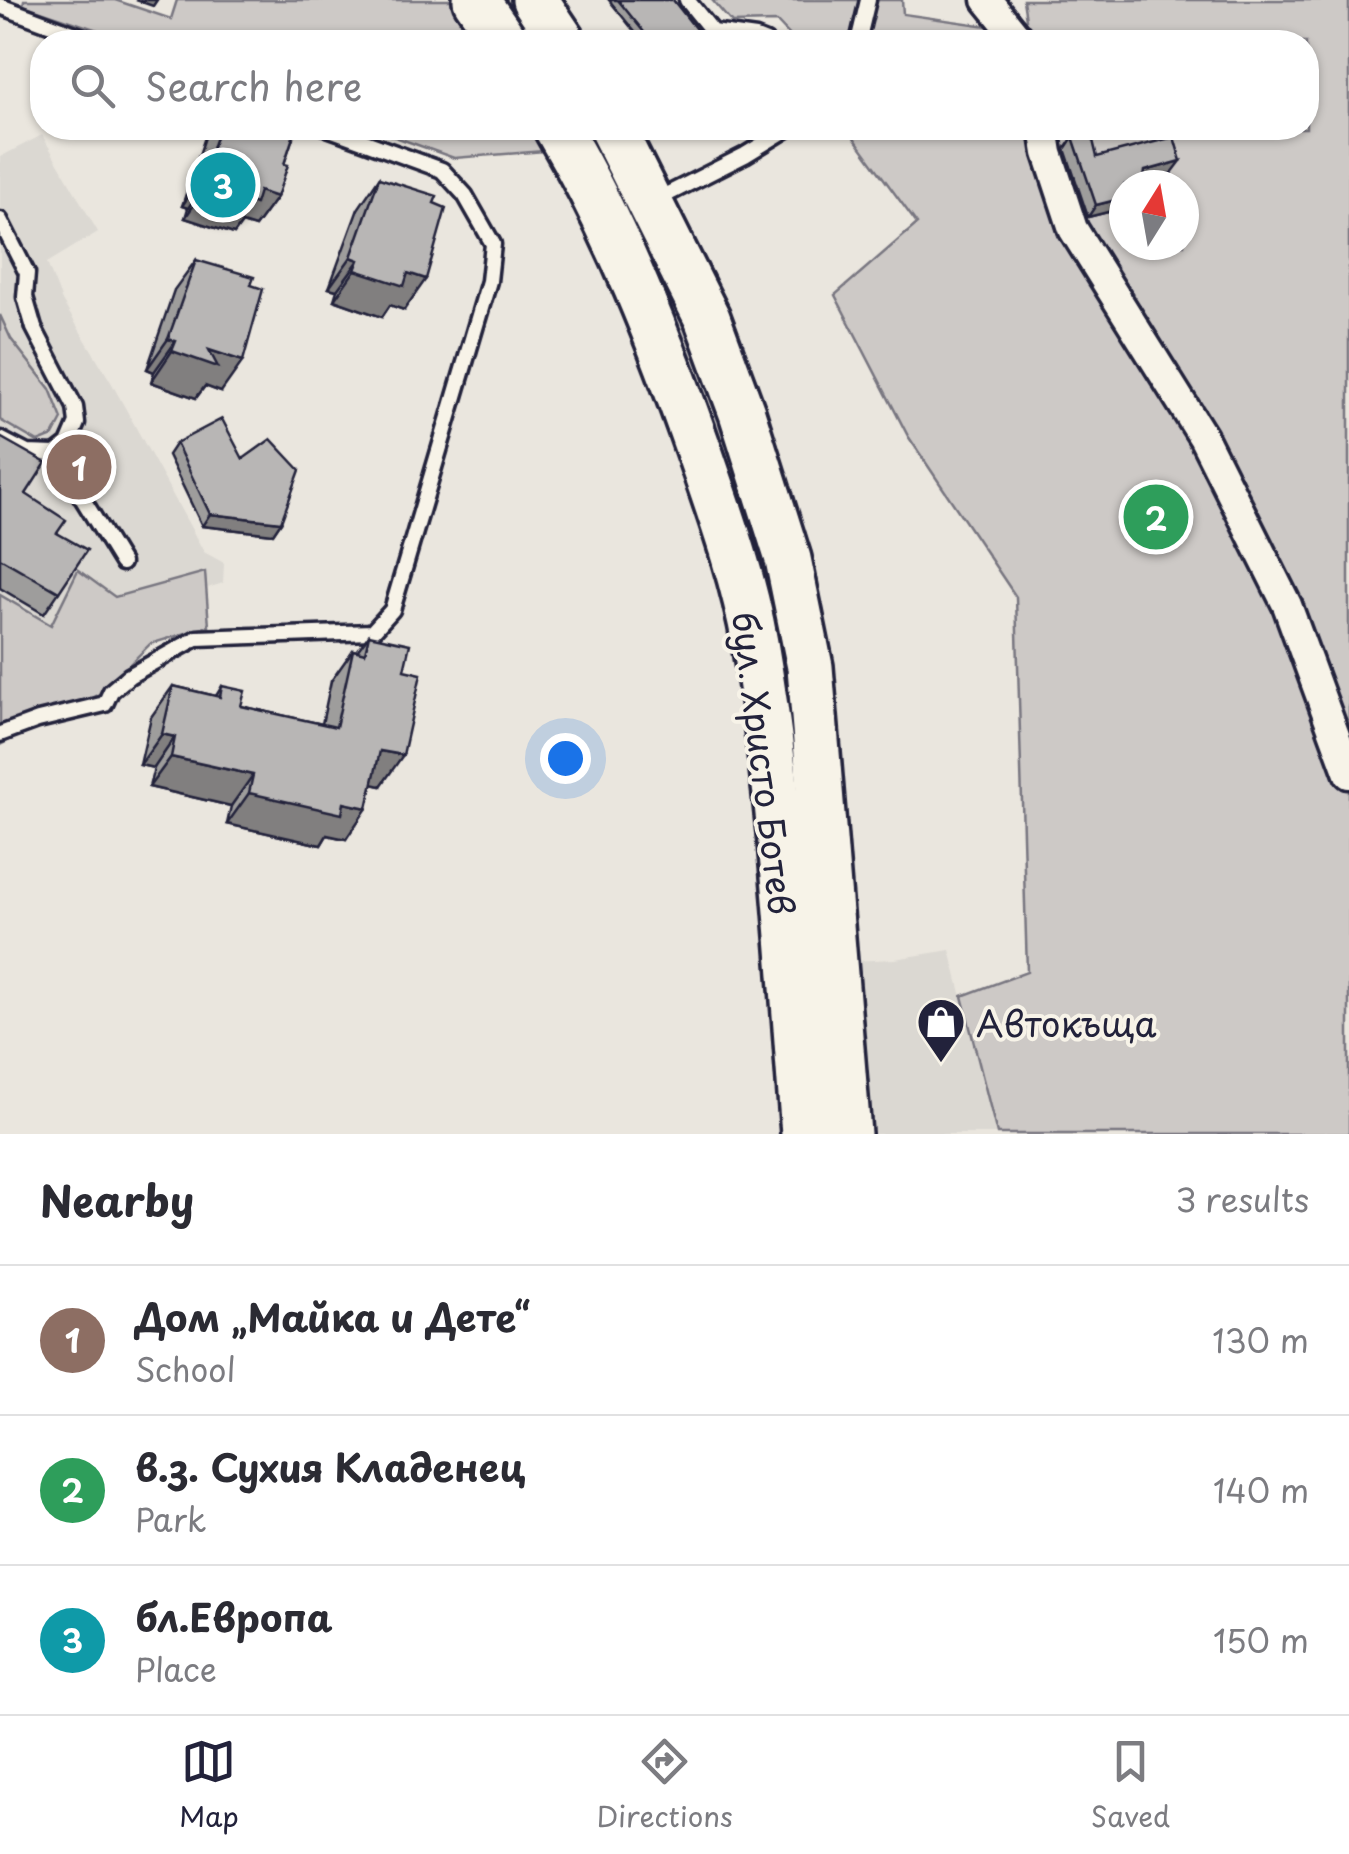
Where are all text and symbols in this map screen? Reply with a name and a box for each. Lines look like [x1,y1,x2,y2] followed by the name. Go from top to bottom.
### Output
[30,30,1319,140] search box
[145,57,362,114] text: Search here
[65,58,120,113] icon: search
[190,148,256,222] pin: 3
[1109,170,1199,260] north arrow
[46,430,112,504] pin: 1
[1124,480,1188,554] pin: 2
[720,608,810,918] street label: бул. Христо Ботев
[540,733,591,784] your location
[915,996,967,1064] shop icon: Автокъща
[976,996,1157,1049] place label: Автокъща
[40,1168,194,1231] text: Nearby
[1175,1175,1309,1223] text: 3 results
[135,1288,530,1345] text: Дом „Майка и Дете“
[65,1316,80,1364] text: 1
[1212,1316,1309,1364] text: 130 m
[135,1345,236,1393] text: School
[135,1438,525,1495] text: в.з. Сухия Кладенец
[61,1466,84,1514] text: 2
[1213,1466,1309,1514] text: 140 m
[135,1495,207,1543] text: Park
[135,1588,333,1645] text: бл.Европа
[62,1616,83,1664] text: 3
[1213,1616,1309,1664] text: 150 m
[135,1645,217,1693] text: Place
[179,1734,239,1837] tab: Map
[597,1734,733,1837] tab: Directions
[1091,1734,1170,1837] tab: Saved

